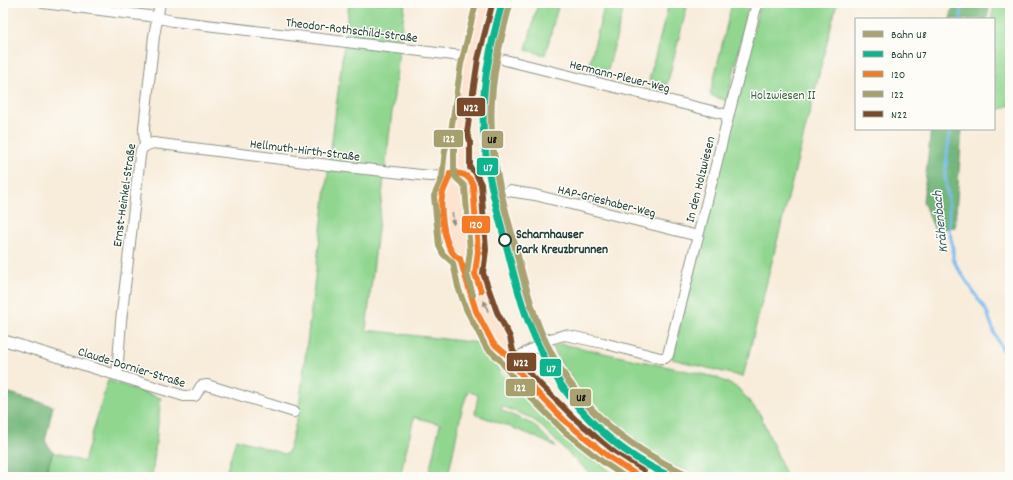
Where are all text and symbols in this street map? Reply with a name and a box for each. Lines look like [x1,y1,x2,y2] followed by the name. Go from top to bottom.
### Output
[285,14,419,49] street label: Theodor-Rothschild-Straße
[855,18,995,130] legend
[891,27,927,44] text: Bahn U8
[891,47,927,64] text: Bahn U7
[567,56,672,99] street label: Hermann-Pleuer-Weg
[891,67,905,84] text: 120
[750,87,816,106] park label: Holzwiesen II
[891,87,904,104] text: 122
[456,97,486,117] line badge: N22
[463,101,479,117] text: N22
[891,107,907,124] text: N22
[433,129,464,148] line badge: 122
[481,130,504,149] line badge: U8
[443,132,455,148] text: 122
[487,133,497,149] text: U8
[249,135,361,168] street label: Hellmuth-Hirth-Straße
[682,135,721,225] street label: In den Holzwiesen
[109,142,142,248] street label: Ernst-Heinkel-Straße
[476,157,499,176] line badge: U7
[483,161,494,177] text: U7
[555,181,658,224] street label: HAP-Grieshaber-Weg
[928,189,954,254] water label: Krähenbach
[450,213,456,225] one-way arrow
[461,215,491,234] line badge: 120
[469,218,483,234] text: 120
[516,226,608,260] place label: Scharnhauser Park Kreuzbrunnen
[498,233,512,247] marker: Scharnhauser Park Kreuzbrunnen
[483,299,489,311] one-way arrow
[75,343,188,394] street label: Claude-Dornier-Straße
[506,352,537,372] line badge: N22
[513,356,529,372] text: N22
[539,358,562,377] line badge: U7
[546,362,557,378] text: U7
[505,378,536,397] line badge: 122
[514,381,526,397] text: 122
[569,388,592,407] line badge: U8
[576,391,586,407] text: U8

